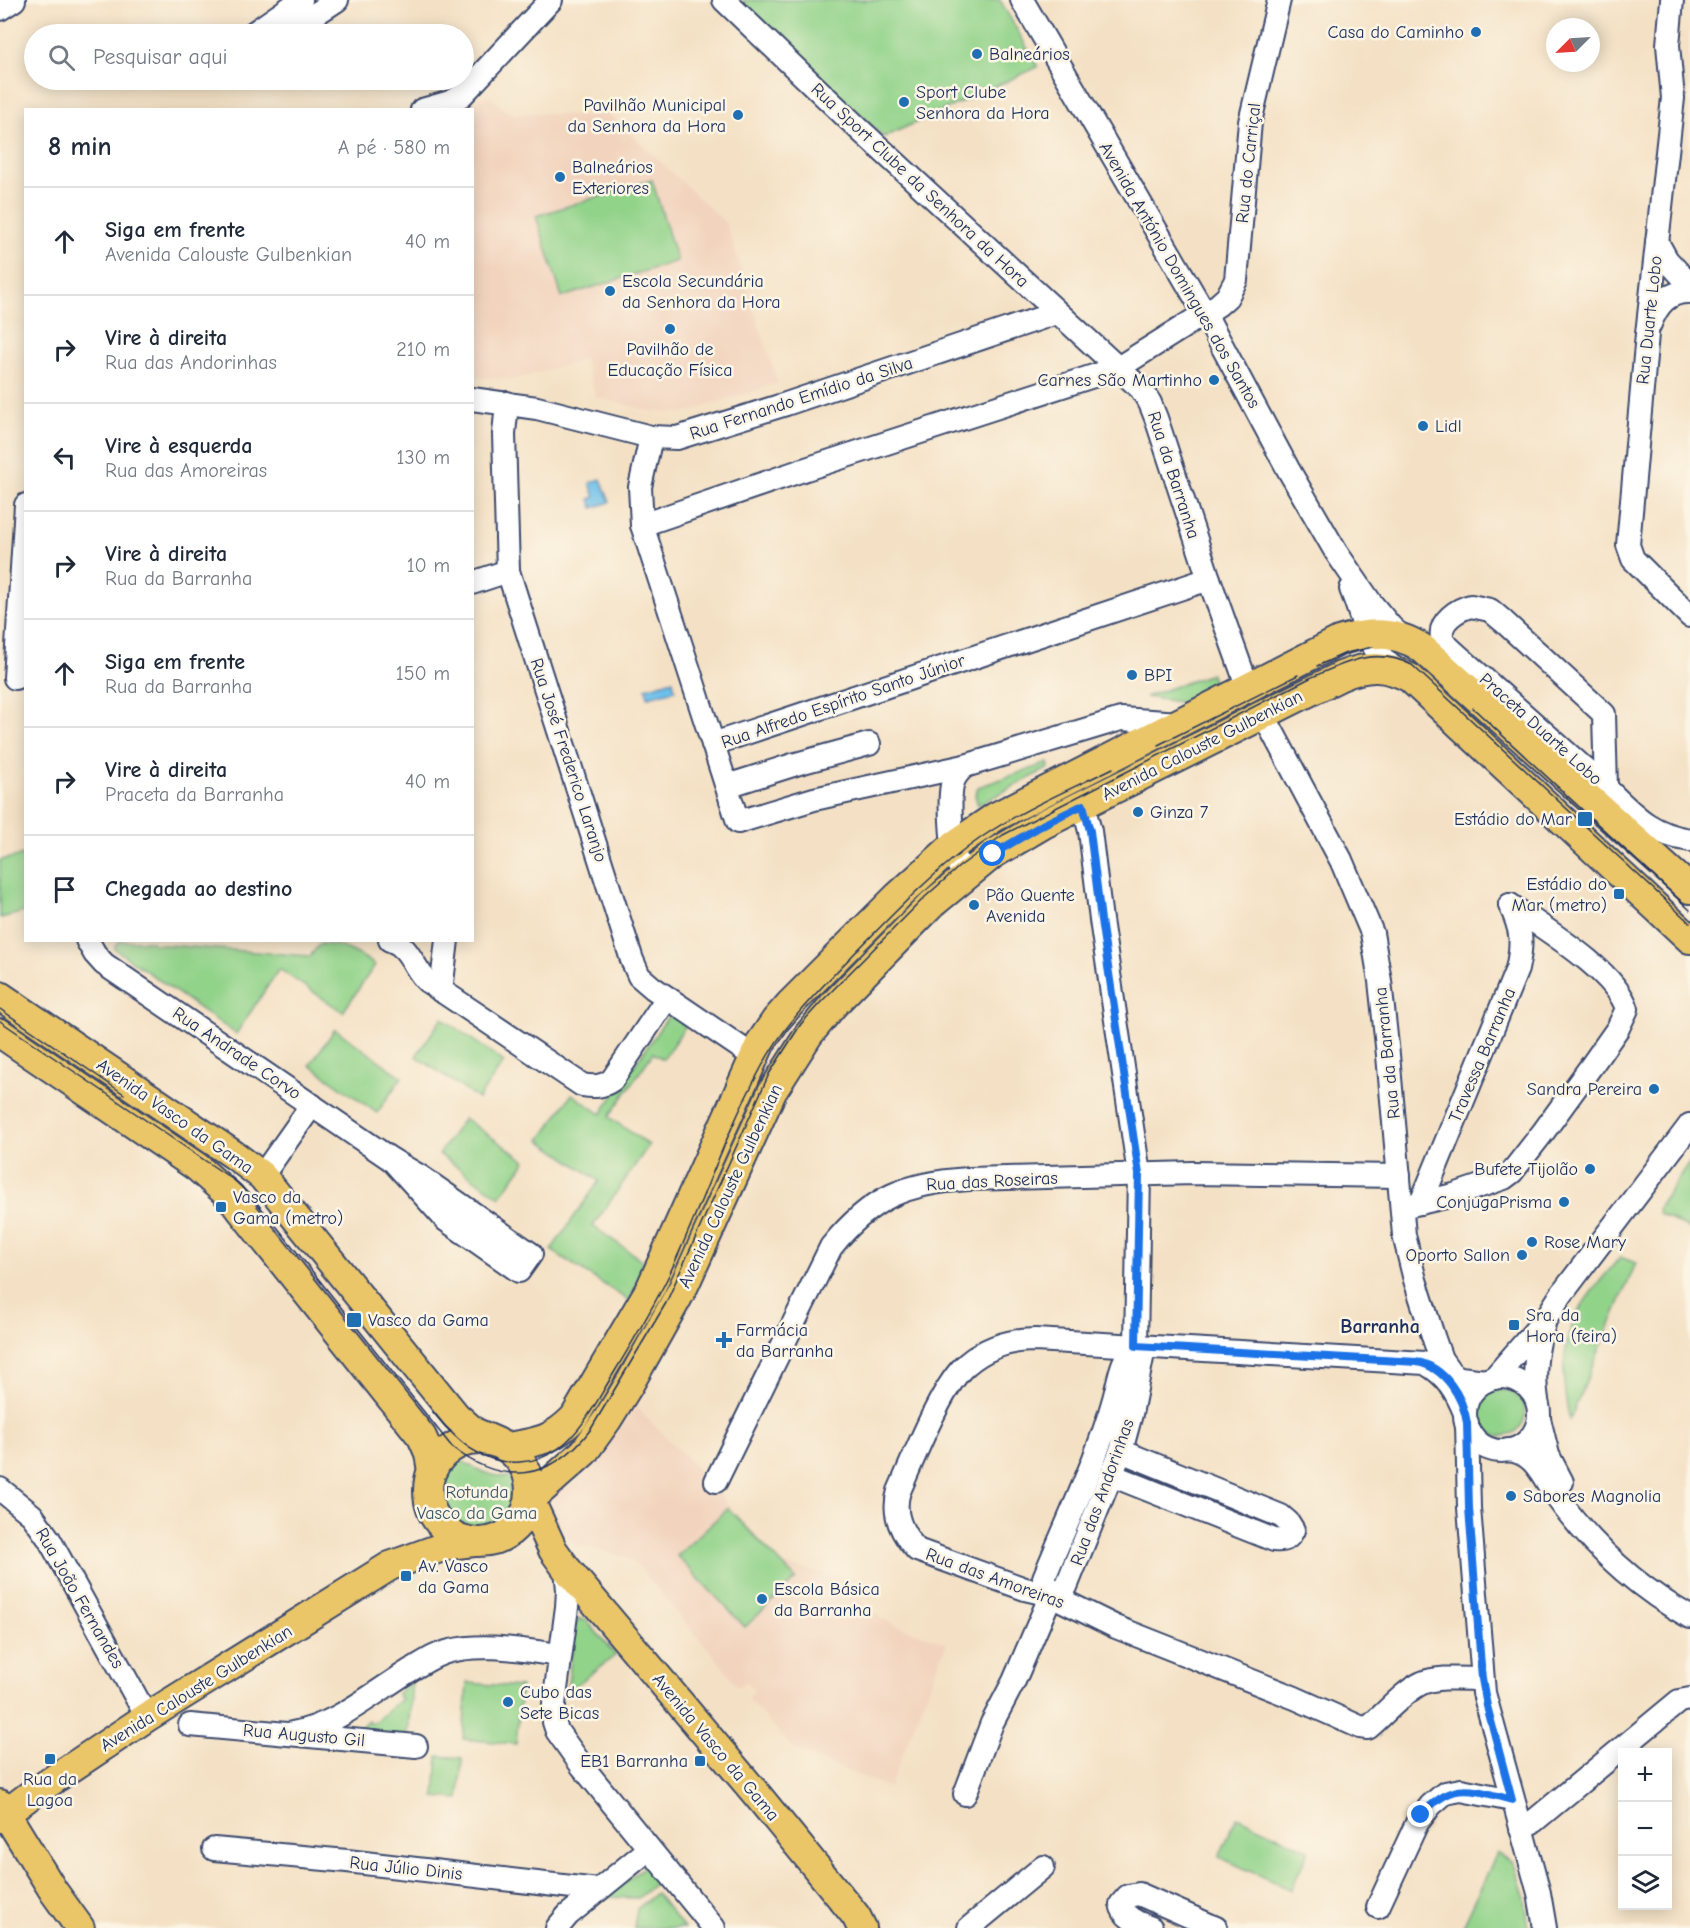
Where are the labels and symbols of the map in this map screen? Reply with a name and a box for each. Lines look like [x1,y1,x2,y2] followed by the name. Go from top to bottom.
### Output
[1546,18,1600,72] north arrow
[1327,22,1464,43] place label: Casa do Caminho
[1469,25,1483,39] marker: Casa do Caminho
[989,44,1070,65] place label: Balneários
[970,47,984,61] marker: Balneários
[806,79,1033,292] street label: Rua Sport Clube da Senhora da Hora
[916,82,1050,124] place label: Sport Clube Senhora da Hora
[568,95,726,137] place label: Pavilhão Municipal da Senhora da Hora
[897,95,911,109] marker: Sport Clube Senhora da Hora
[1232,102,1265,224] street label: Rua do Carriçal
[731,108,745,122] marker: Pavilhão Municipal da Senhora da Hora
[1095,138,1265,412] street label: Avenida António Domingues dos Santos
[572,157,653,199] place label: Balneários Exteriores
[553,170,567,184] marker: Balneários Exteriores
[1632,255,1667,385] street label: Rua Duarte Lobo
[622,271,781,313] place label: Escola Secundária da Senhora da Hora
[603,284,617,298] marker: Escola Secundária da Senhora da Hora
[663,322,677,336] marker: Pavilhão de Educação Física
[607,339,733,381] place label: Pavilhão de Educação Física
[687,352,915,445] street label: Rua Fernando Emídio da Silva
[1037,370,1202,391] place label: Carnes São Martinho
[1207,373,1221,387] marker: Carnes São Martinho
[1143,409,1204,541] street label: Rua da Barranha
[1435,416,1462,437] place label: Lidl
[1416,419,1430,433] marker: Lidl
[719,650,969,753] street label: Rua Alfredo Espírito Santo Júnior
[526,655,611,865] street label: Rua José Frederico Laranjo
[1144,665,1172,686] place label: BPI
[1125,668,1139,682] marker: BPI
[1475,669,1606,790] street label: Praceta Duarte Lobo
[1098,686,1306,805] street label: Avenida Calouste Gulbenkian
[1150,802,1209,823] place label: Ginza 7
[1131,805,1145,819] marker: Ginza 7
[1454,809,1573,830] place label: Estádio do Mar
[1576,810,1594,828] marker: Estádio do Mar
[979,840,1005,866] route start
[1512,874,1607,916] place label: Estádio do Mar (metro)
[986,885,1075,927] place label: Pão Quente Avenida
[1612,887,1626,901] marker: Estádio do Mar (metro)
[967,898,981,912] marker: Pão Quente Avenida
[1445,985,1520,1126] street label: Travessa Barranha
[1370,986,1405,1120] street label: Rua da Barranha
[169,1003,305,1104] street label: Rua Andrade Corvo
[92,1054,257,1178] street label: Avenida Vasco da Gama
[1527,1079,1642,1100] place label: Sandra Pereira
[674,1081,787,1291] street label: Avenida Calouste Gulbenkian
[1647,1082,1661,1096] marker: Sandra Pereira
[1474,1159,1578,1180] place label: Bufete Tijolão
[1583,1162,1597,1176] marker: Bufete Tijolão
[926,1168,1058,1195] street label: Rua das Roseiras
[233,1187,343,1229] place label: Vasco da Gama (metro)
[1436,1192,1552,1213] place label: ConjugaPrisma
[1557,1195,1571,1209] marker: ConjugaPrisma
[214,1200,228,1214] marker: Vasco da Gama (metro)
[1544,1232,1627,1253] place label: Rose Mary
[1525,1235,1539,1249] marker: Rose Mary
[1405,1245,1510,1266] place label: Oporto Sallon
[1515,1248,1529,1262] marker: Oporto Sallon
[1526,1305,1617,1347] place label: Sra. da Hora (feira)
[368,1310,489,1331] place label: Vasco da Gama
[345,1311,363,1329] marker: Vasco da Gama
[1340,1315,1420,1338] district label: Barranha
[1507,1318,1521,1332] marker: Sra. da Hora (feira)
[736,1320,833,1362] place label: Farmácia da Barranha
[717,1333,731,1347] marker: Farmácia da Barranha
[1066,1416,1139,1568] street label: Rua das Andorinhas
[417,1482,537,1524] park label: Rotunda Vasco da Gama
[1523,1486,1661,1507] place label: Sabores Magnolia
[1504,1489,1518,1503] marker: Sabores Magnolia
[31,1524,128,1672] street label: Rua João Fernandes
[923,1544,1067,1613] street label: Rua das Amoreiras
[418,1556,489,1598] place label: Av. Vasco da Gama
[399,1569,413,1583] marker: Av. Vasco da Gama
[774,1579,880,1621] place label: Escola Básica da Barranha
[755,1592,769,1606] marker: Escola Básica da Barranha
[96,1621,296,1756] street label: Avenida Calouste Gulbenkian
[648,1669,784,1825] street label: Avenida Vasco da Gama
[520,1682,599,1724] place label: Cubo das Sete Bicas
[501,1695,515,1709] marker: Cubo das Sete Bicas
[242,1720,366,1751] street label: Rua Augusto Gil
[580,1751,688,1772] place label: EB1 Barranha
[43,1752,57,1766] marker: Rua da Lagoa
[693,1754,707,1768] marker: EB1 Barranha
[23,1769,77,1811] place label: Rua da Lagoa
[1407,1801,1433,1827] route end
[349,1852,463,1885] street label: Rua Júlio Dinis

